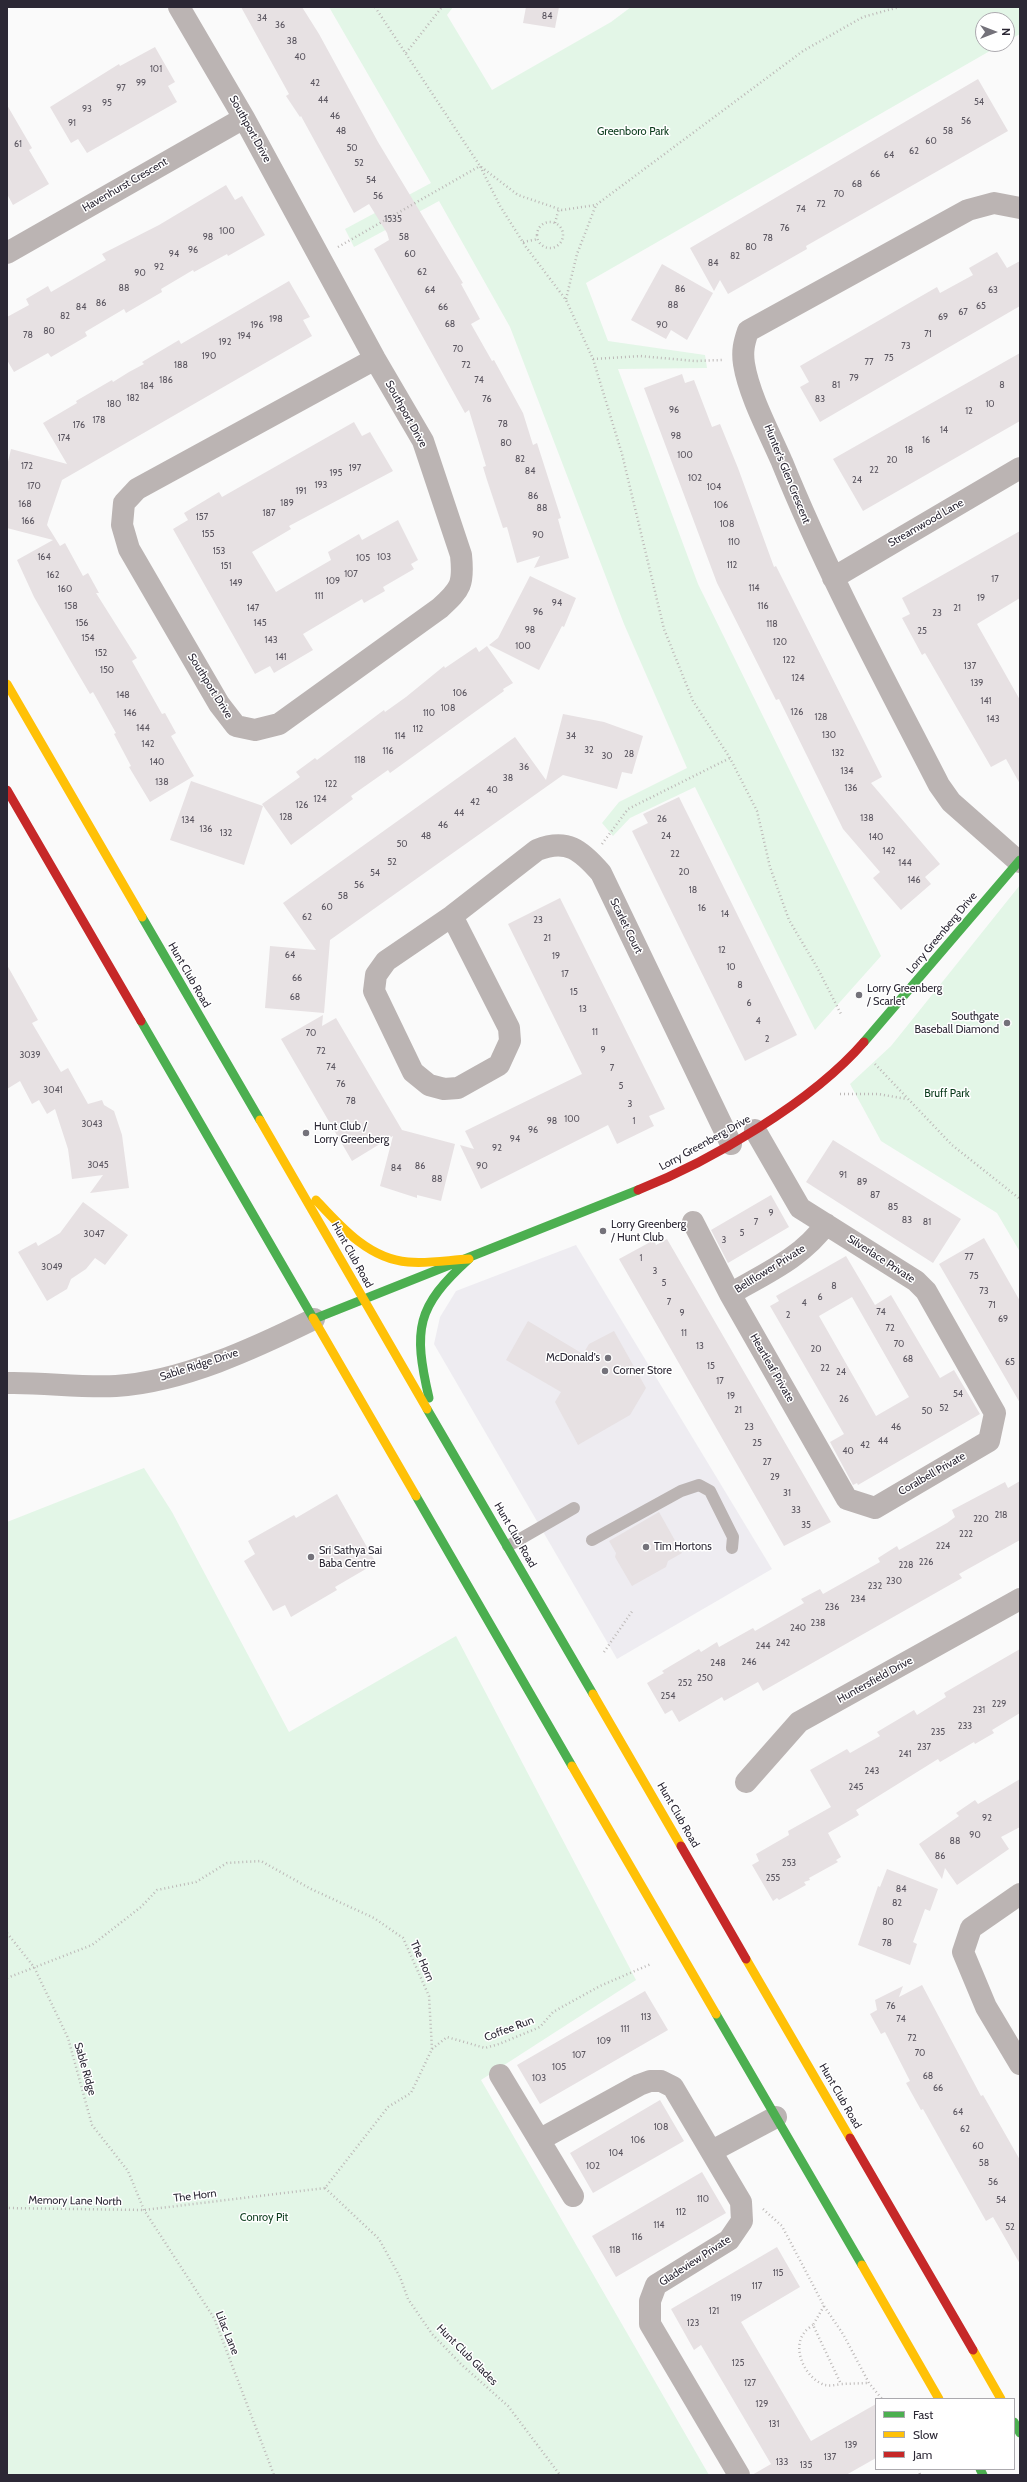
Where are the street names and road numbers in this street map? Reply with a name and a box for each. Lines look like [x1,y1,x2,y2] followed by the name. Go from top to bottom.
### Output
[226,93,274,165] street label: Southport Drive
[80,155,170,215] street label: Havenhurst Crescent
[382,378,430,450] street label: Southport Drive
[761,423,813,525] street label: Hunter's Glen Crescent
[886,496,966,550] street label: Streamwood Lane
[185,651,235,721] street label: Southport Drive
[904,890,980,976] street label: Lorry Greenberg Drive
[607,896,645,956] street label: Scarlet Court
[165,940,213,1010] street label: Hunt Club Road
[657,1112,753,1174] street label: Lorry Greenberg Drive
[328,1220,376,1290] street label: Hunt Club Road
[845,1232,917,1286] street label: Silverlace Private
[732,1242,808,1296] street label: Bellflower Private
[747,1331,797,1405] street label: Heartleaf Private
[158,1346,240,1384] street label: Sable Ridge Drive
[896,1449,968,1499] street label: Coralbell Private
[491,1500,539,1570] street label: Hunt Club Road
[835,1654,915,1706] street label: Huntersfield Drive
[654,1780,702,1850] street label: Hunt Club Road
[407,1939,437,1983] street label: The Horn
[482,2014,536,2044] street label: Coffee Run
[71,2041,99,2097] street label: Sable Ridge
[816,2061,864,2131] street label: Hunt Club Road
[173,2187,217,2205] street label: The Horn
[28,2194,122,2208] street label: Memory Lane North
[657,2233,733,2289] street label: Gladeview Private
[212,2309,242,2357] street label: Lilac Lane
[434,2322,500,2388] street label: Hunt Club Glades

